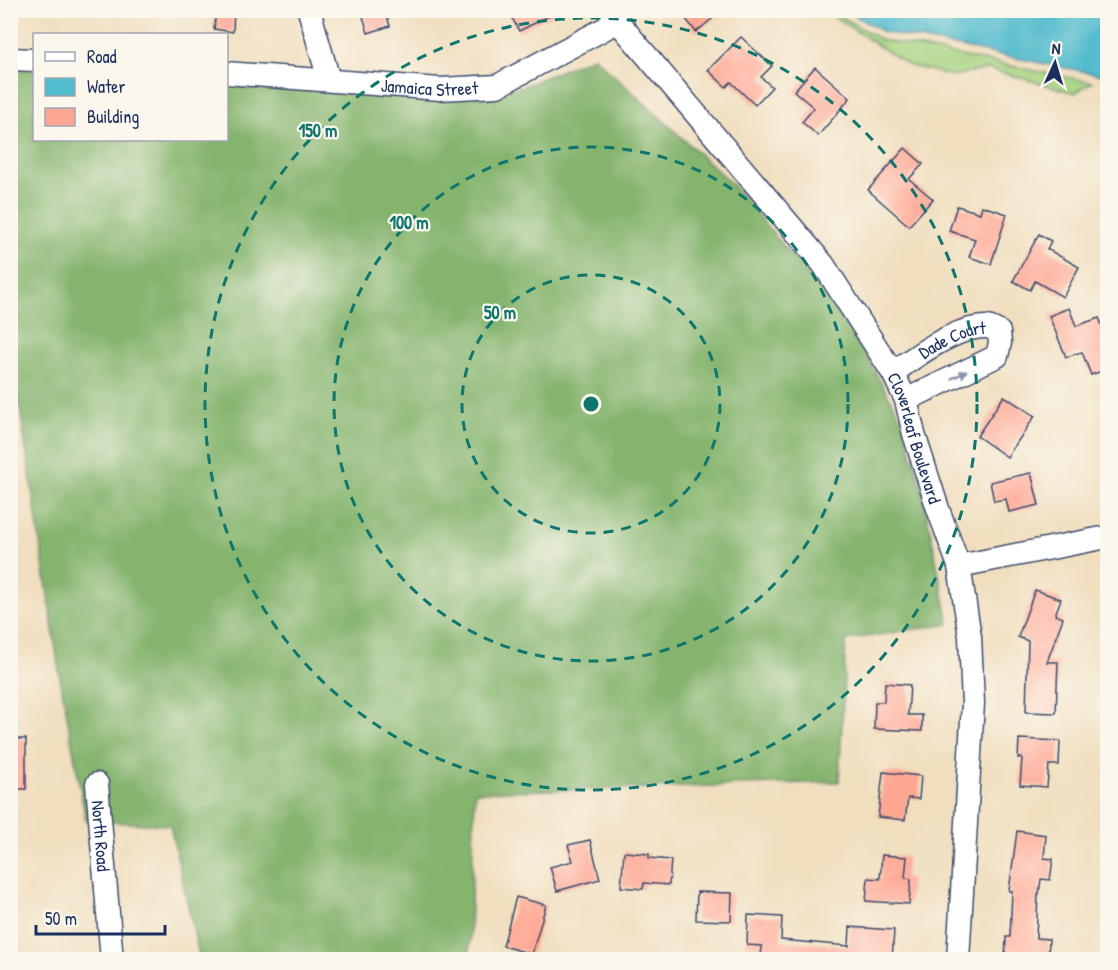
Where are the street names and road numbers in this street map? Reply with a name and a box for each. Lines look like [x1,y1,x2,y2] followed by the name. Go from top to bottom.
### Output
[380,72,479,102] street label: Jamaica Street
[913,314,987,364] street label: Dade Court
[882,368,948,507] street label: Cloverleaf Boulevard
[86,799,117,872] street label: North Road

